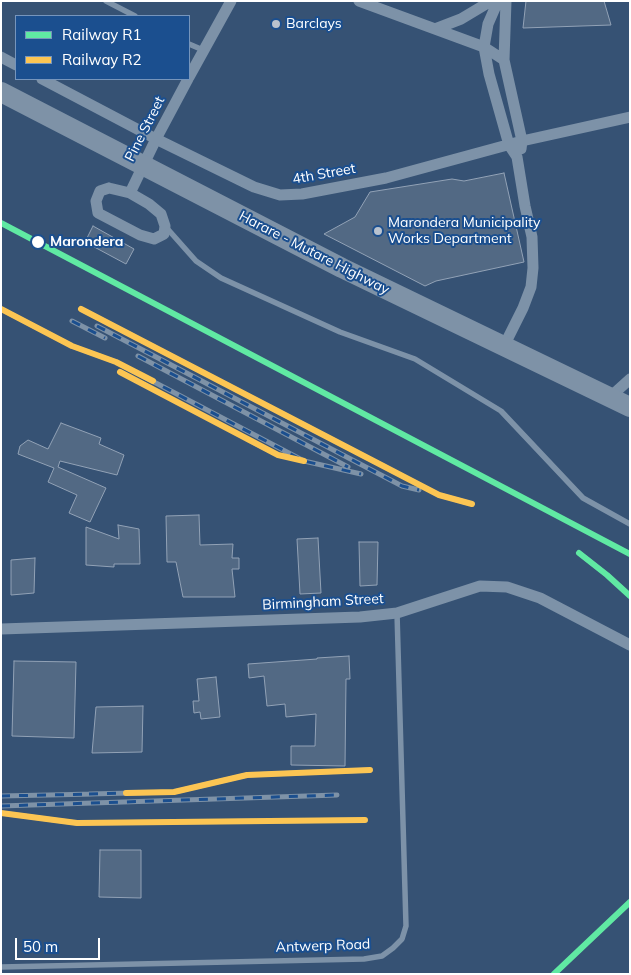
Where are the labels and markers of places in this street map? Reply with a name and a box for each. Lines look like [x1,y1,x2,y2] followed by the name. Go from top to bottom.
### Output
[286,16,342,32] place label: Barclays
[270,18,282,30] marker: Barclays
[388,215,540,248] place label: Marondera Municipality Works Department
[372,225,384,237] marker: Marondera Municipality Works Department
[30,234,46,250] marker: Marondera
[50,234,123,250] place label: Marondera

